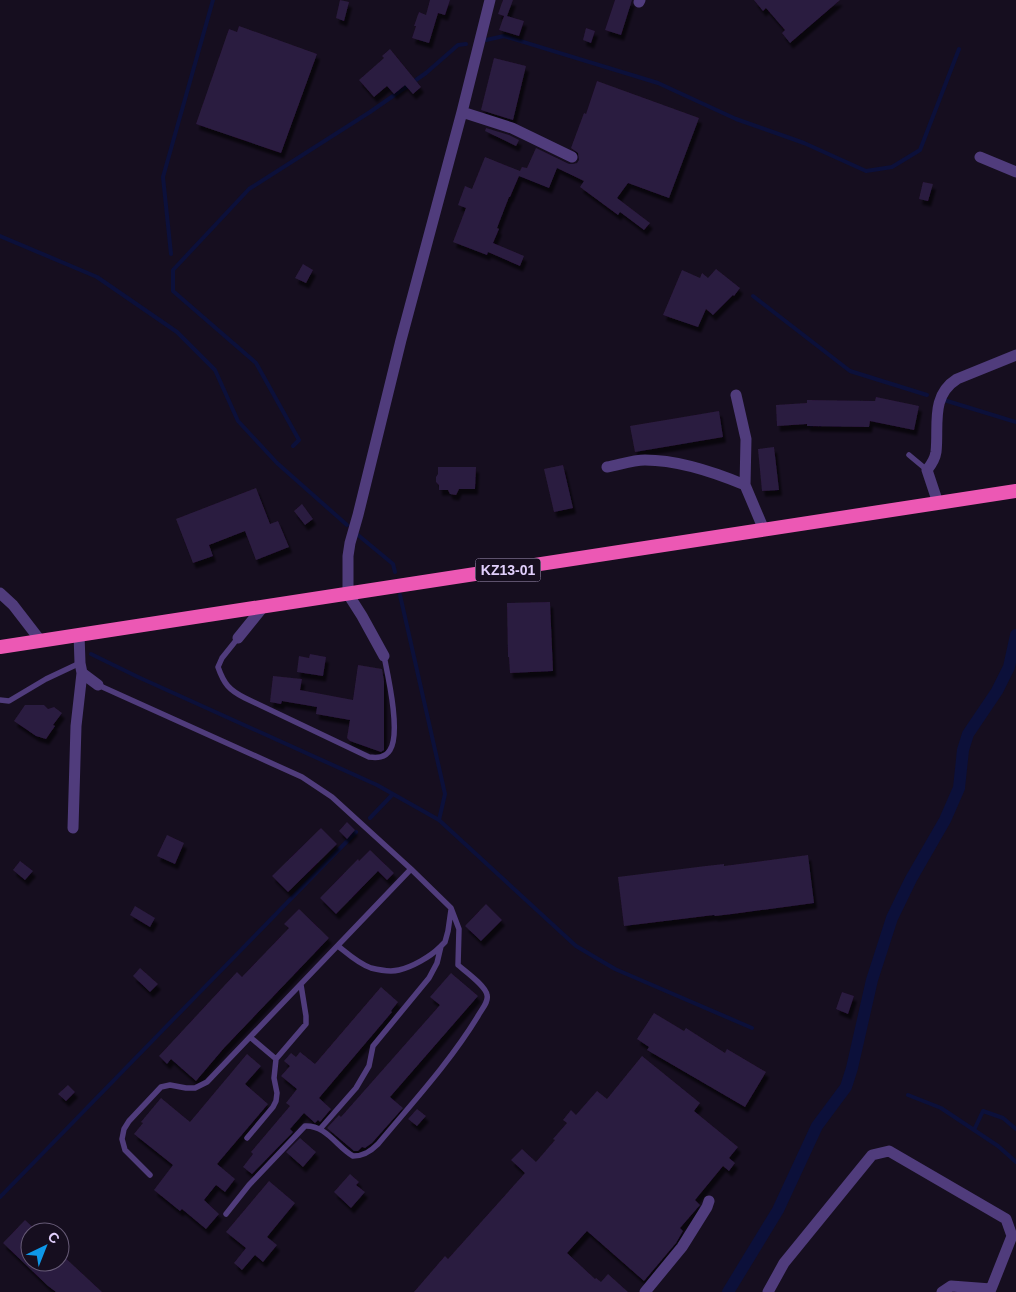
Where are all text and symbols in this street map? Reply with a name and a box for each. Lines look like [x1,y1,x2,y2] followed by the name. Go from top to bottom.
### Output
[476,558,540,582] road number: KZ13-01
[20,1222,70,1272] north arrow
[45,1228,63,1247] text: С

